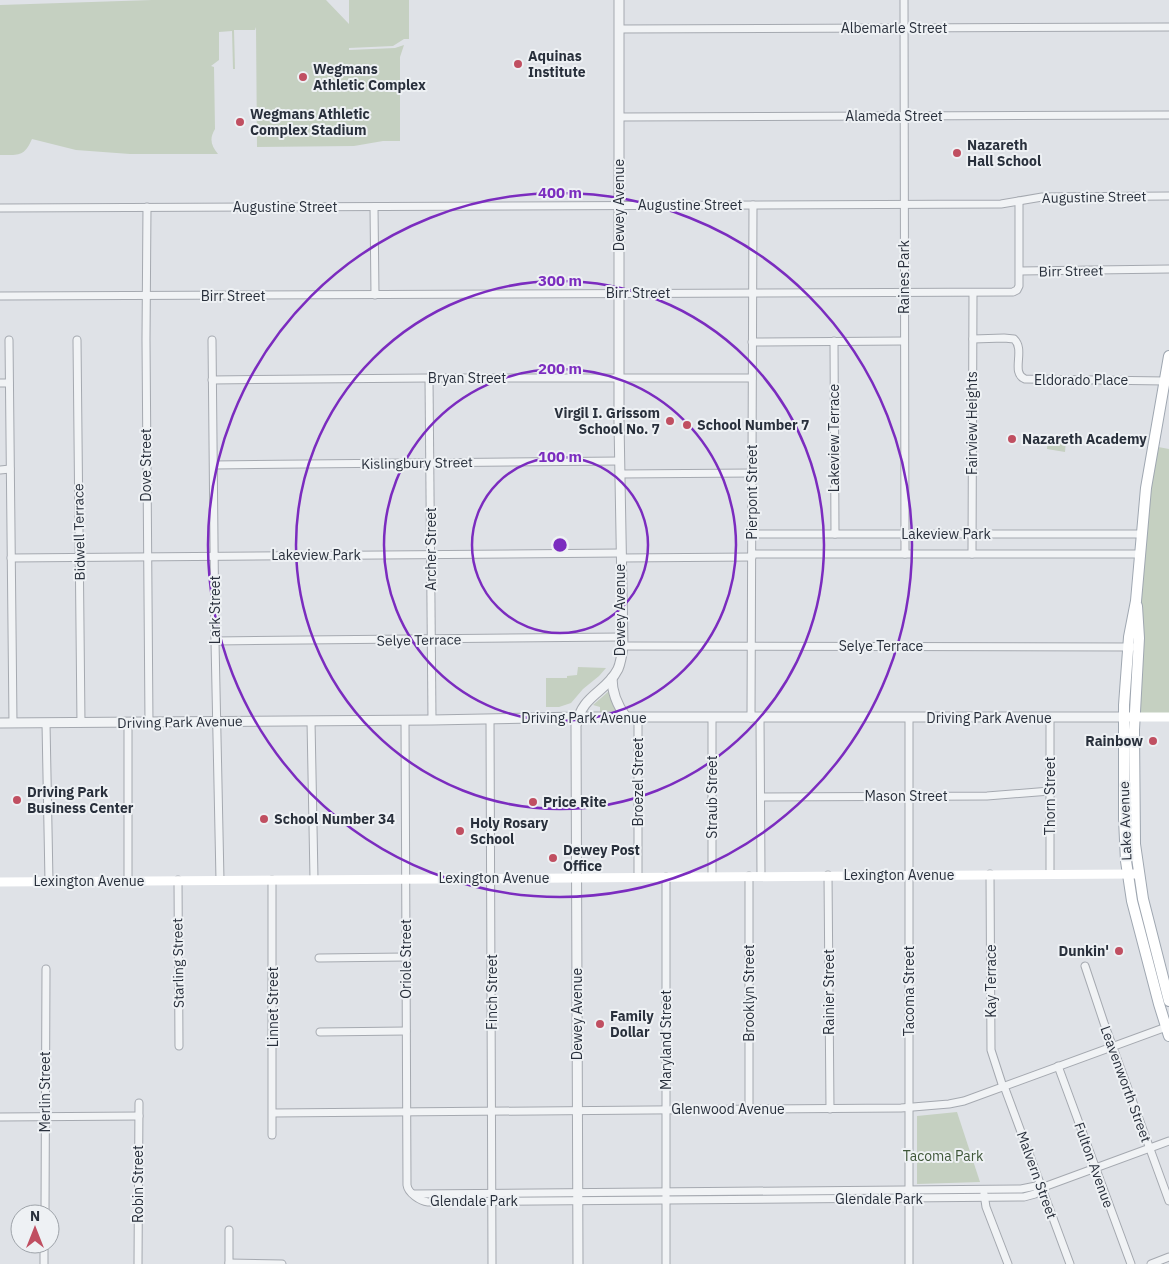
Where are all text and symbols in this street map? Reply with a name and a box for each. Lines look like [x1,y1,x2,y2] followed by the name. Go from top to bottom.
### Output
[841,19,947,37] street label: Albemarle Street
[528,47,586,81] place label: Aquinas Institute
[512,58,524,70] marker: Aquinas Institute
[313,60,426,94] place label: Wegmans Athletic Complex
[297,71,309,83] marker: Wegmans Athletic Complex
[250,105,370,139] place label: Wegmans Athletic Complex Stadium
[845,107,943,125] street label: Alameda Street
[234,116,246,128] marker: Wegmans Athletic Complex Stadium
[967,136,1041,170] place label: Nazareth Hall School
[951,147,963,159] marker: Nazareth Hall School
[610,159,628,251] street label: Dewey Avenue
[538,183,582,202] text: 400 m
[1041,187,1147,207] street label: Augustine Street
[638,196,742,214] street label: Augustine Street
[233,198,337,216] street label: Augustine Street
[895,239,913,314] street label: Raines Park
[1039,261,1104,281] street label: Birr Street
[538,271,582,290] text: 300 m
[606,284,670,302] street label: Birr Street
[201,287,265,305] street label: Birr Street
[538,359,582,378] text: 200 m
[428,369,506,387] street label: Bryan Street
[963,371,981,475] street label: Fairview Heights
[1034,371,1128,389] street label: Eldorado Place
[825,383,843,492] street label: Lakeview Terrace
[554,404,660,438] place label: Virgil I. Grissom School No. 7
[664,415,676,427] marker: Virgil I. Grissom School No. 7
[697,416,809,434] place label: School Number 7
[681,419,693,431] marker: School Number 7
[137,428,155,502] street label: Dove Street
[1022,430,1147,448] place label: Nazareth Academy
[1006,433,1018,445] marker: Nazareth Academy
[743,444,761,540] street label: Pierpont Street
[538,447,582,466] text: 100 m
[361,453,473,473] street label: Kislingbury Street
[69,483,89,581] street label: Bidwell Terrace
[422,507,440,591] street label: Archer Street
[901,525,991,543] street label: Lakeview Park
[551,536,569,554] centre of rings
[271,546,361,564] street label: Lakeview Park
[611,564,629,656] street label: Dewey Avenue
[206,576,224,644] street label: Lark Street
[377,630,462,650] street label: Selye Terrace
[839,637,924,655] street label: Selye Terrace
[521,709,647,727] street label: Driving Park Avenue
[926,709,1052,727] street label: Driving Park Avenue
[117,712,243,732] street label: Driving Park Avenue
[1085,732,1143,750] place label: Rainbow
[1147,735,1159,747] marker: Rainbow
[629,737,647,827] street label: Broezel Street
[703,755,721,839] street label: Straub Street
[1041,757,1059,835] street label: Thorn Street
[1115,781,1135,861] street label: Lake Avenue
[27,783,134,817] place label: Driving Park Business Center
[864,787,948,805] street label: Mason Street
[543,793,607,811] place label: Price Rite
[11,794,23,806] marker: Driving Park Business Center
[527,796,539,808] marker: Price Rite
[274,810,395,828] place label: School Number 34
[258,813,270,825] marker: School Number 34
[470,814,549,848] place label: Holy Rosary School
[454,825,466,837] marker: Holy Rosary School
[563,841,640,875] place label: Dewey Post Office
[547,852,559,864] marker: Dewey Post Office
[843,866,955,884] street label: Lexington Avenue
[438,869,550,887] street label: Lexington Avenue
[33,872,145,890] street label: Lexington Avenue
[168,918,188,1008] street label: Starling Street
[397,919,415,999] street label: Oriole Street
[1059,942,1109,960] place label: Dunkin'
[740,944,758,1042] street label: Brooklyn Street
[982,944,1000,1018] street label: Kay Terrace
[1113,945,1125,957] marker: Dunkin'
[900,946,918,1036] street label: Tacoma Street
[820,949,838,1035] street label: Rainier Street
[483,954,501,1030] street label: Finch Street
[264,967,282,1047] street label: Linnet Street
[568,968,586,1060] street label: Dewey Avenue
[657,990,675,1090] street label: Maryland Street
[610,1007,654,1041] place label: Family Dollar
[594,1018,606,1030] marker: Family Dollar
[1097,1023,1155,1145] street label: Leavenworth Street
[36,1051,54,1133] street label: Merlin Street
[671,1100,785,1118] street label: Glenwood Avenue
[1070,1120,1118,1211] street label: Fulton Avenue
[1013,1129,1061,1221] street label: Malvern Street
[129,1145,147,1223] street label: Robin Street
[903,1147,984,1165] park label: Tacoma Park
[835,1190,924,1208] street label: Glendale Park
[430,1192,519,1210] street label: Glendale Park
[10,1204,60,1254] north arrow
[30,1207,40,1225] text: N

